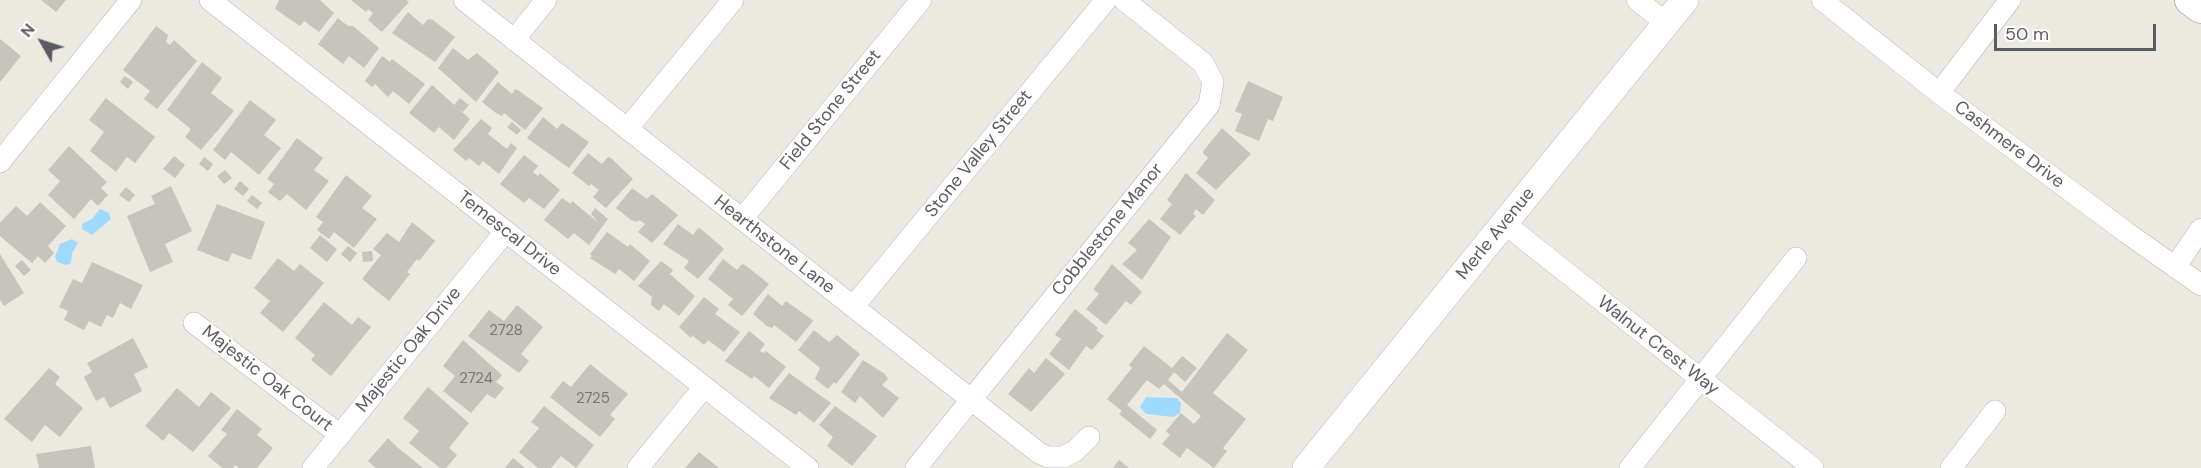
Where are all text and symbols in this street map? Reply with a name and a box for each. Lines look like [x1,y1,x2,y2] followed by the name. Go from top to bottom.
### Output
[12,12,72,72] north arrow
[1997,12,2159,50] scale bar
[16,19,39,42] text: N
[2005,22,2049,46] text: 50 m
[776,45,886,175] street label: Field Stone Street
[921,86,1037,222] street label: Stone Valley Street
[1950,97,2068,193] street label: Cashmere Drive
[1048,159,1168,301] street label: Cobblestone Manor
[1452,184,1540,284] street label: Merle Avenue
[453,187,565,281] street label: Temescal Drive
[709,191,839,299] street label: Hearthstone Lane
[352,283,466,417] street label: Majestic Oak Drive
[1593,292,1723,400] street label: Walnut Crest Way
[197,321,337,437] street label: Majestic Oak Court
[489,322,523,340] house number: 2728
[459,370,493,388] house number: 2724
[576,390,610,408] house number: 2725

